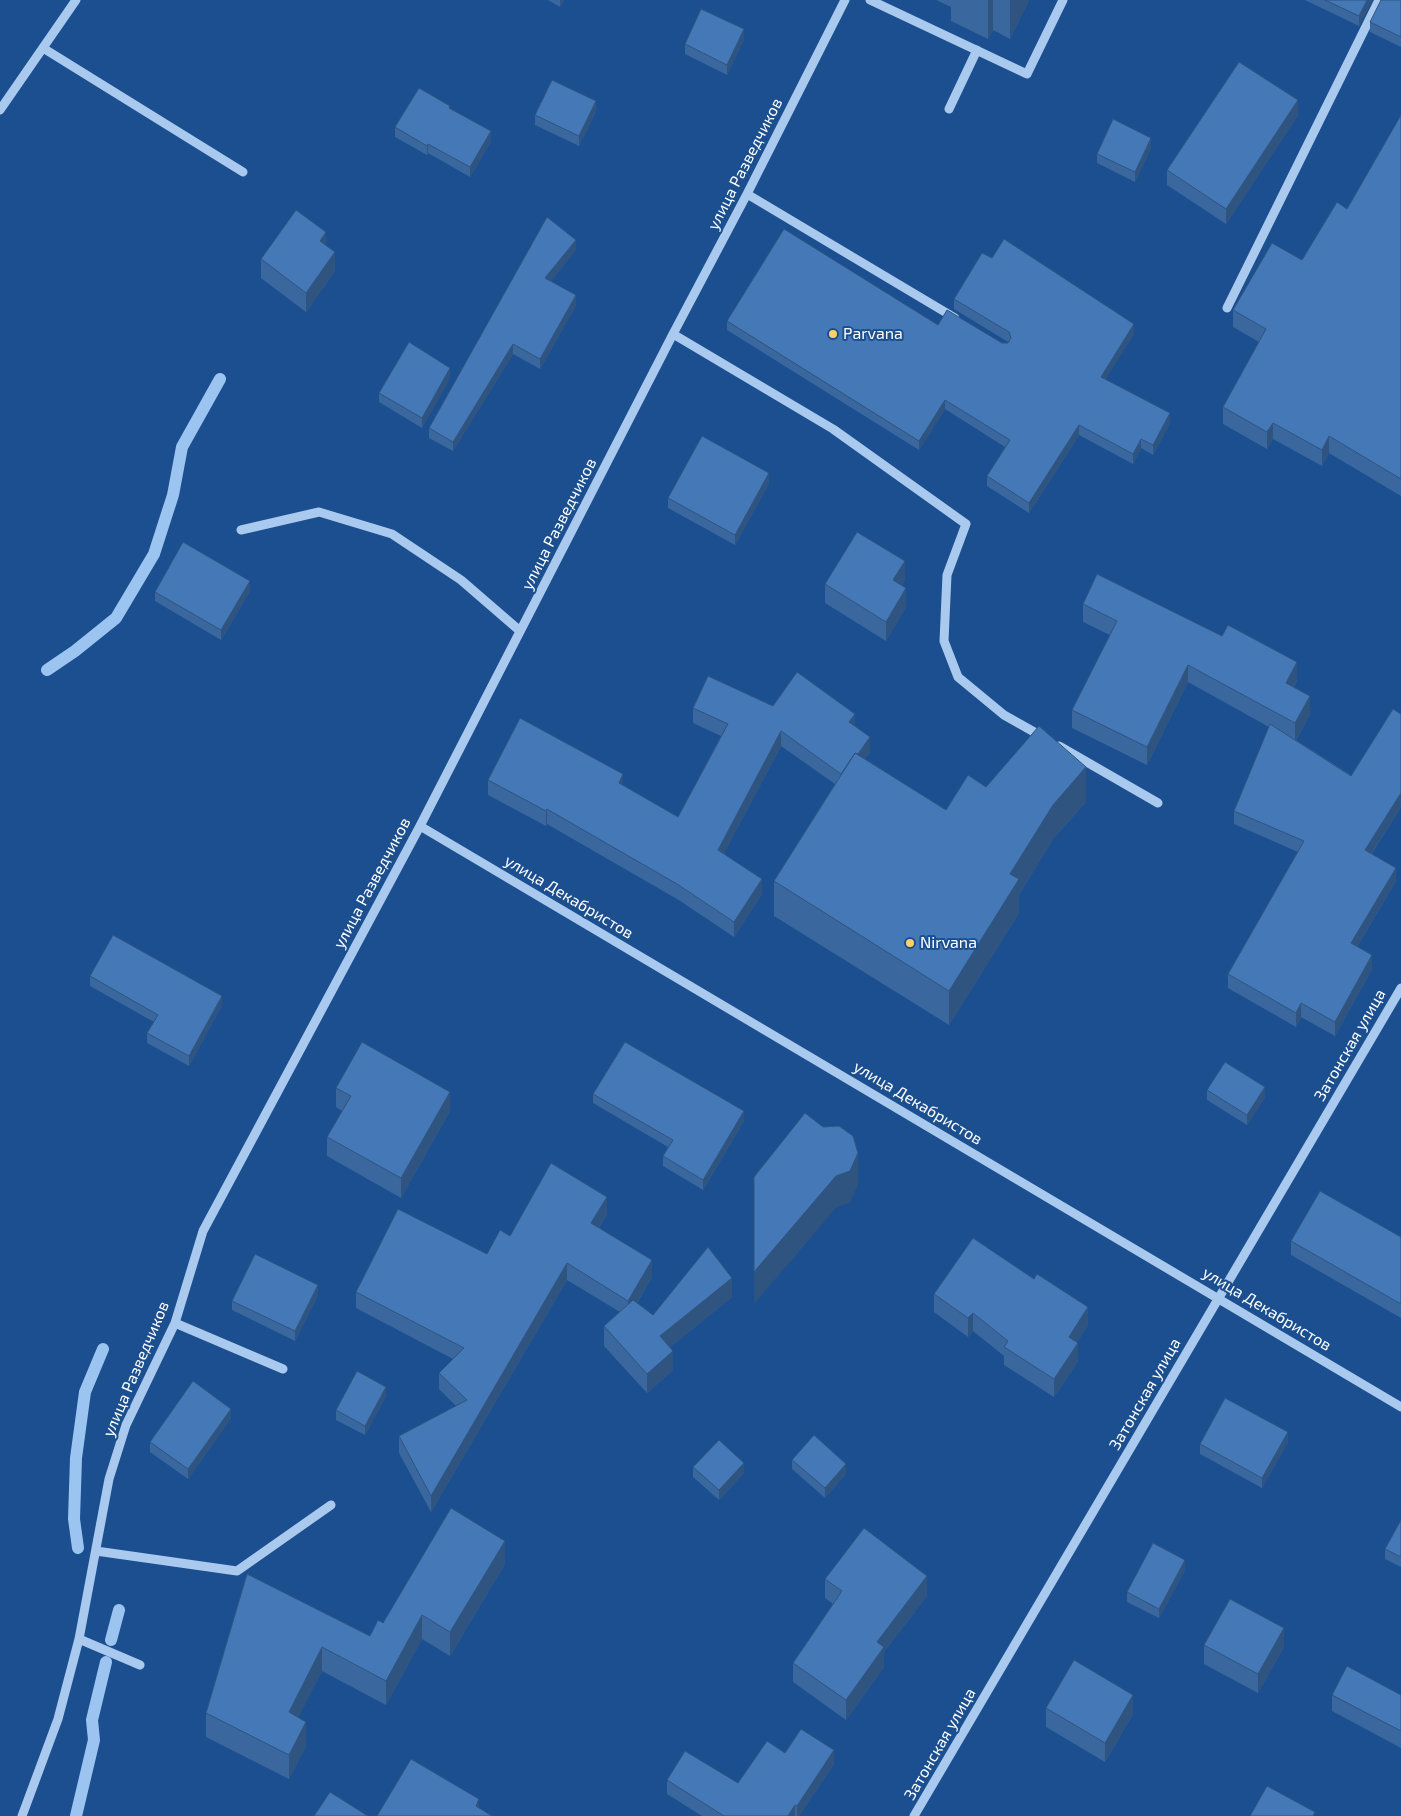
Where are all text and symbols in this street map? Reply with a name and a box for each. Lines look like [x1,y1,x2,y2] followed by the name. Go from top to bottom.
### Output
[703,95,787,233] street label: улица Разведчиков
[843,324,903,344] place label: Parvana
[827,328,839,340] marker: Parvana
[517,455,601,593] street label: улица Разведчиков
[329,814,415,952] street label: улица Разведчиков
[501,851,637,943] street label: улица Декабристов
[920,933,977,953] place label: Nirvana
[904,937,916,949] marker: Nirvana
[1310,986,1390,1104] street label: Затонская улица
[850,1057,986,1149] street label: улица Декабристов
[1199,1263,1335,1355] street label: улица Декабристов
[99,1298,173,1440] street label: улица Разведчиков
[1105,1335,1185,1453] street label: Затонская улица
[900,1685,980,1803] street label: Затонская улица

